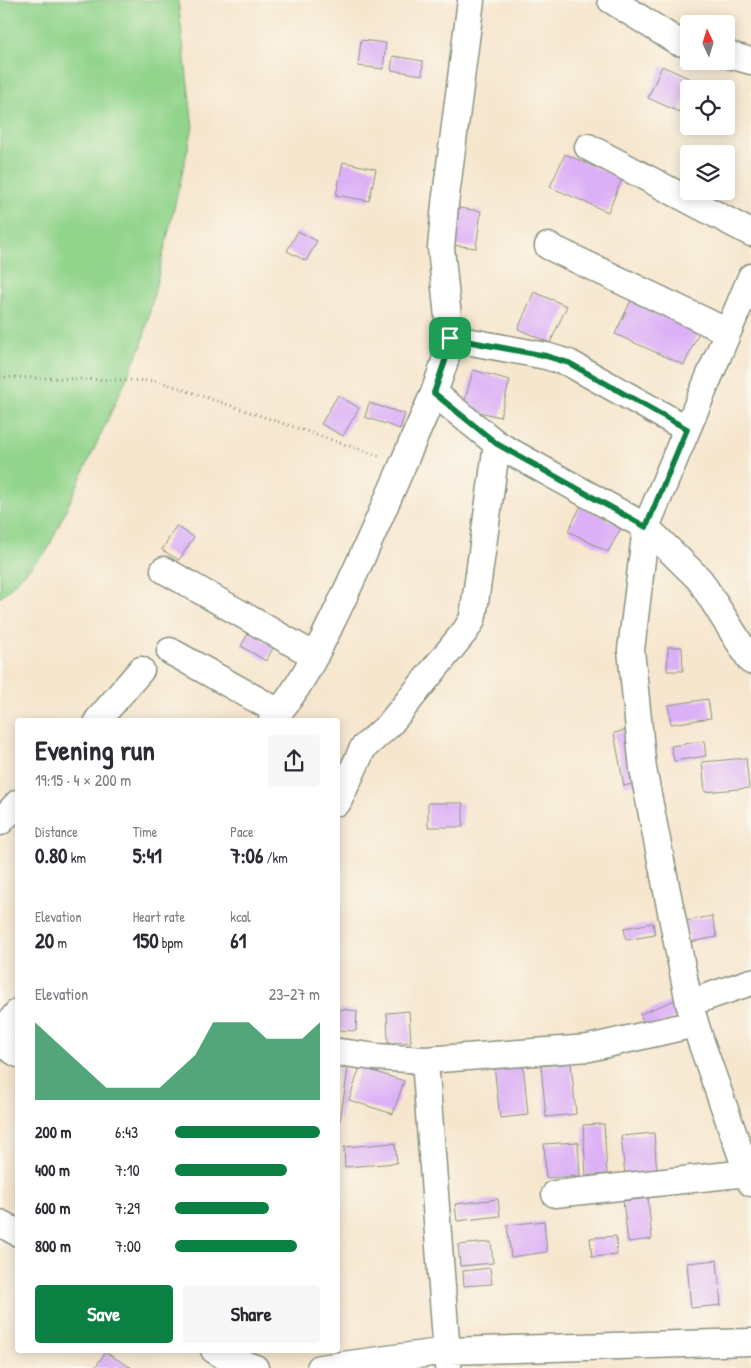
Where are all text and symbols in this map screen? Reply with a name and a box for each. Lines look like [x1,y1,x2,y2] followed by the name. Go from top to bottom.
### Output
[680,15,735,70] north arrow
[680,15,735,200] map controls
[680,80,735,135] button: locate
[680,145,735,200] button: layers
[429,317,471,359] pin
[436,324,464,352] icon: arrive
[35,731,155,769] text: Evening run
[268,735,320,787] button: share
[35,769,131,791] text: 19:15 · 4 × 200 m
[35,822,78,841] text: Distance
[133,822,157,841] text: Time
[230,822,254,841] text: Pace
[35,841,67,870] text: 0.80
[133,841,162,870] text: 5:41
[230,841,263,870] text: 7:06
[67,848,86,867] text: km
[263,848,288,867] text: /km
[35,907,82,926] text: Elevation
[133,907,185,926] text: Heart rate
[230,907,251,926] text: kcal
[35,926,54,955] text: 20
[133,926,159,955] text: 150
[230,926,246,955] text: 61
[54,933,67,952] text: m
[159,933,183,952] text: bpm
[35,983,88,1005] text: Elevation
[269,983,320,1005] text: 23–27 m
[35,1121,71,1143] text: 200 m
[115,1121,138,1143] text: 6:43
[35,1159,70,1181] text: 400 m
[115,1159,140,1181] text: 7:10
[35,1197,70,1219] text: 600 m
[115,1197,140,1219] text: 7:29
[35,1235,71,1257] text: 800 m
[115,1235,141,1257] text: 7:00
[35,1285,173,1343] button: Save
[183,1285,320,1343] button: Share

